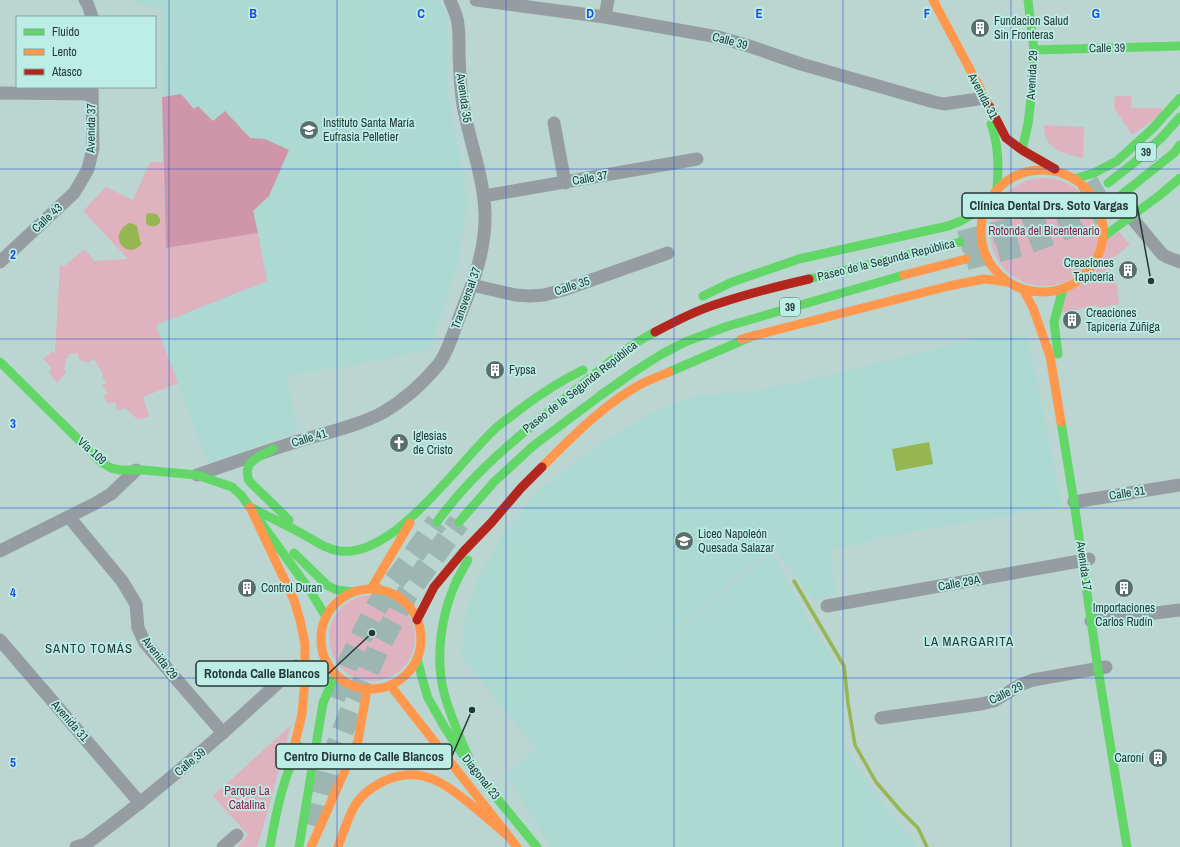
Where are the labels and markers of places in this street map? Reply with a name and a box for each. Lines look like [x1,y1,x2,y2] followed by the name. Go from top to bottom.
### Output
[994,13,1068,43] place label: Fundacion Salud Sin Fronteras
[969,17,991,39] building icon: Fundacion Salud Sin Fronteras
[323,115,415,145] place label: Instituto Santa María Eufrasia Pelletier
[298,119,320,141] school or university icon: Instituto Santa María Eufrasia Pelletier
[962,193,1137,218] callout: Clínica Dental Drs. Soto Vargas
[1064,255,1115,285] place label: Creaciones Tapiceria
[1117,259,1139,281] building icon: Creaciones Tapiceria
[1086,305,1161,335] place label: Creaciones Tapicería Zúñiga
[1061,309,1083,331] building icon: Creaciones Tapicería Zúñiga
[484,359,506,381] building icon: Fypsa
[509,362,536,378] place label: Fypsa
[413,428,453,458] place label: Iglesias de Cristo
[388,432,410,454] church icon: Iglesias de Cristo
[698,526,775,556] place label: Liceo Napoleón Quesada Salazar
[673,530,695,552] school or university icon: Liceo Napoleón Quesada Salazar
[236,577,258,599] building icon: Control Duran
[1113,577,1135,599] building icon: Importaciones Carlos Rudín
[261,580,322,596] place label: Control Duran
[1093,600,1155,630] place label: Importaciones Carlos Rudín
[196,661,328,686] callout: Rotonda Calle Blancos
[276,744,452,769] callout: Centro Diurno de Calle Blancos
[1147,747,1169,769] building icon: Caroní
[1114,750,1144,766] place label: Caroní

